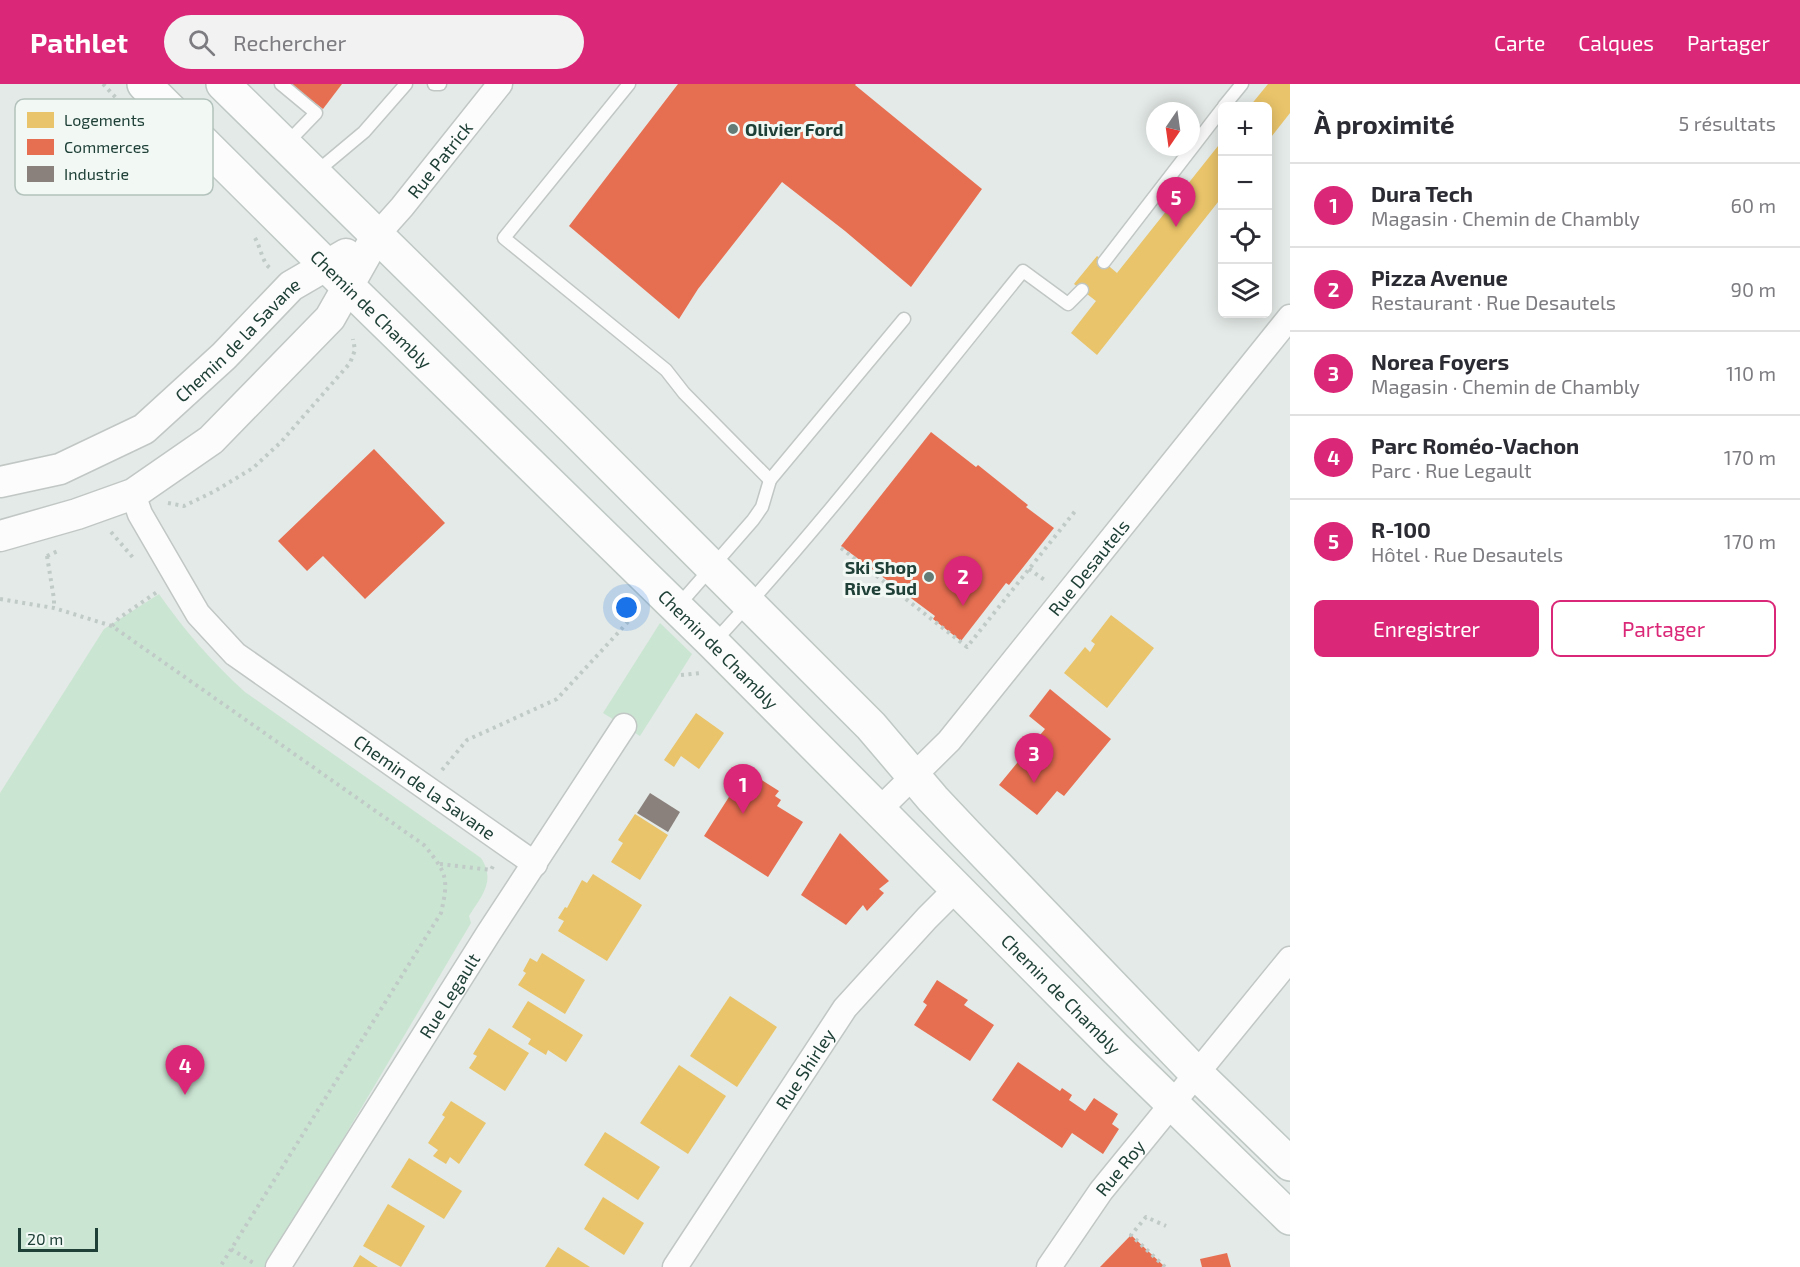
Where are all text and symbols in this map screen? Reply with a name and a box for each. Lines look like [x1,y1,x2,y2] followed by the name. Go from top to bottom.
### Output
[164,15,584,69] search box
[30,25,128,59] text: Pathlet
[185,26,218,59] icon: search
[233,29,346,55] text: Rechercher
[1494,30,1545,55] text: Carte
[1578,30,1654,55] text: Calques
[1687,30,1770,55] text: Partager
[15,99,213,195] legend
[1146,102,1200,156] north arrow
[1218,102,1272,318] map controls
[1218,102,1272,156] button: +
[1314,108,1455,139] text: À proximité
[64,110,145,129] text: Logements
[1679,111,1776,135] text: 5 résultats
[402,117,477,203] street label: Rue Patrick
[745,118,844,140] place label: Olivier Ford
[726,122,740,136] marker: Olivier Ford
[64,137,149,156] text: Commerces
[1218,156,1272,210] button: −
[64,164,129,183] text: Industrie
[1156,178,1196,227] pin: 5
[1371,180,1473,206] text: Dura Tech
[1329,193,1338,217] text: 1
[1731,193,1776,217] text: 60 m
[1371,206,1640,230] text: Magasin · Chemin de Chambly
[1218,210,1272,264] button: locate
[306,245,437,373] street label: Chemin de Chambly
[1218,264,1272,318] button: layers
[1371,264,1508,290] text: Pizza Avenue
[170,272,304,406] street label: Chemin de la Savane
[1328,277,1339,301] text: 2
[1731,277,1776,301] text: 90 m
[1371,290,1616,314] text: Restaurant · Rue Desautels
[1371,348,1509,374] text: Norea Foyers
[1328,361,1339,385] text: 3
[1726,361,1776,385] text: 110 m
[1371,374,1640,398] text: Magasin · Chemin de Chambly
[1371,432,1579,458] text: Parc Roméo-Vachon
[1327,445,1340,469] text: 4
[1724,445,1776,469] text: 170 m
[1371,458,1532,482] text: Parc · Rue Legault
[1043,515,1134,620] street label: Rue Desautels
[1371,516,1431,542] text: R-100
[1328,529,1339,553] text: 5
[1724,529,1776,553] text: 170 m
[1371,542,1563,566] text: Hôtel · Rue Desautels
[844,556,917,599] place label: Ski Shop Rive Sud
[944,556,982,606] pin: 2
[922,570,936,584] marker: Ski Shop Rive Sud
[654,585,783,714] street label: Chemin de Chambly
[612,593,641,622] your location
[1314,600,1539,657] button: Enregistrer
[1551,600,1776,657] button: Partager
[350,730,500,844] street label: Chemin de la Savane
[1014,734,1054,783] pin: 3
[724,764,762,814] pin: 1
[997,929,1126,1059] street label: Chemin de Chambly
[414,949,484,1042] street label: Rue Legault
[771,1024,840,1113] street label: Rue Shirley
[166,1046,204,1095] pin: 4
[1091,1135,1149,1200] street label: Rue Roy
[18,1225,98,1252] scale bar
[27,1229,63,1248] text: 20 m

